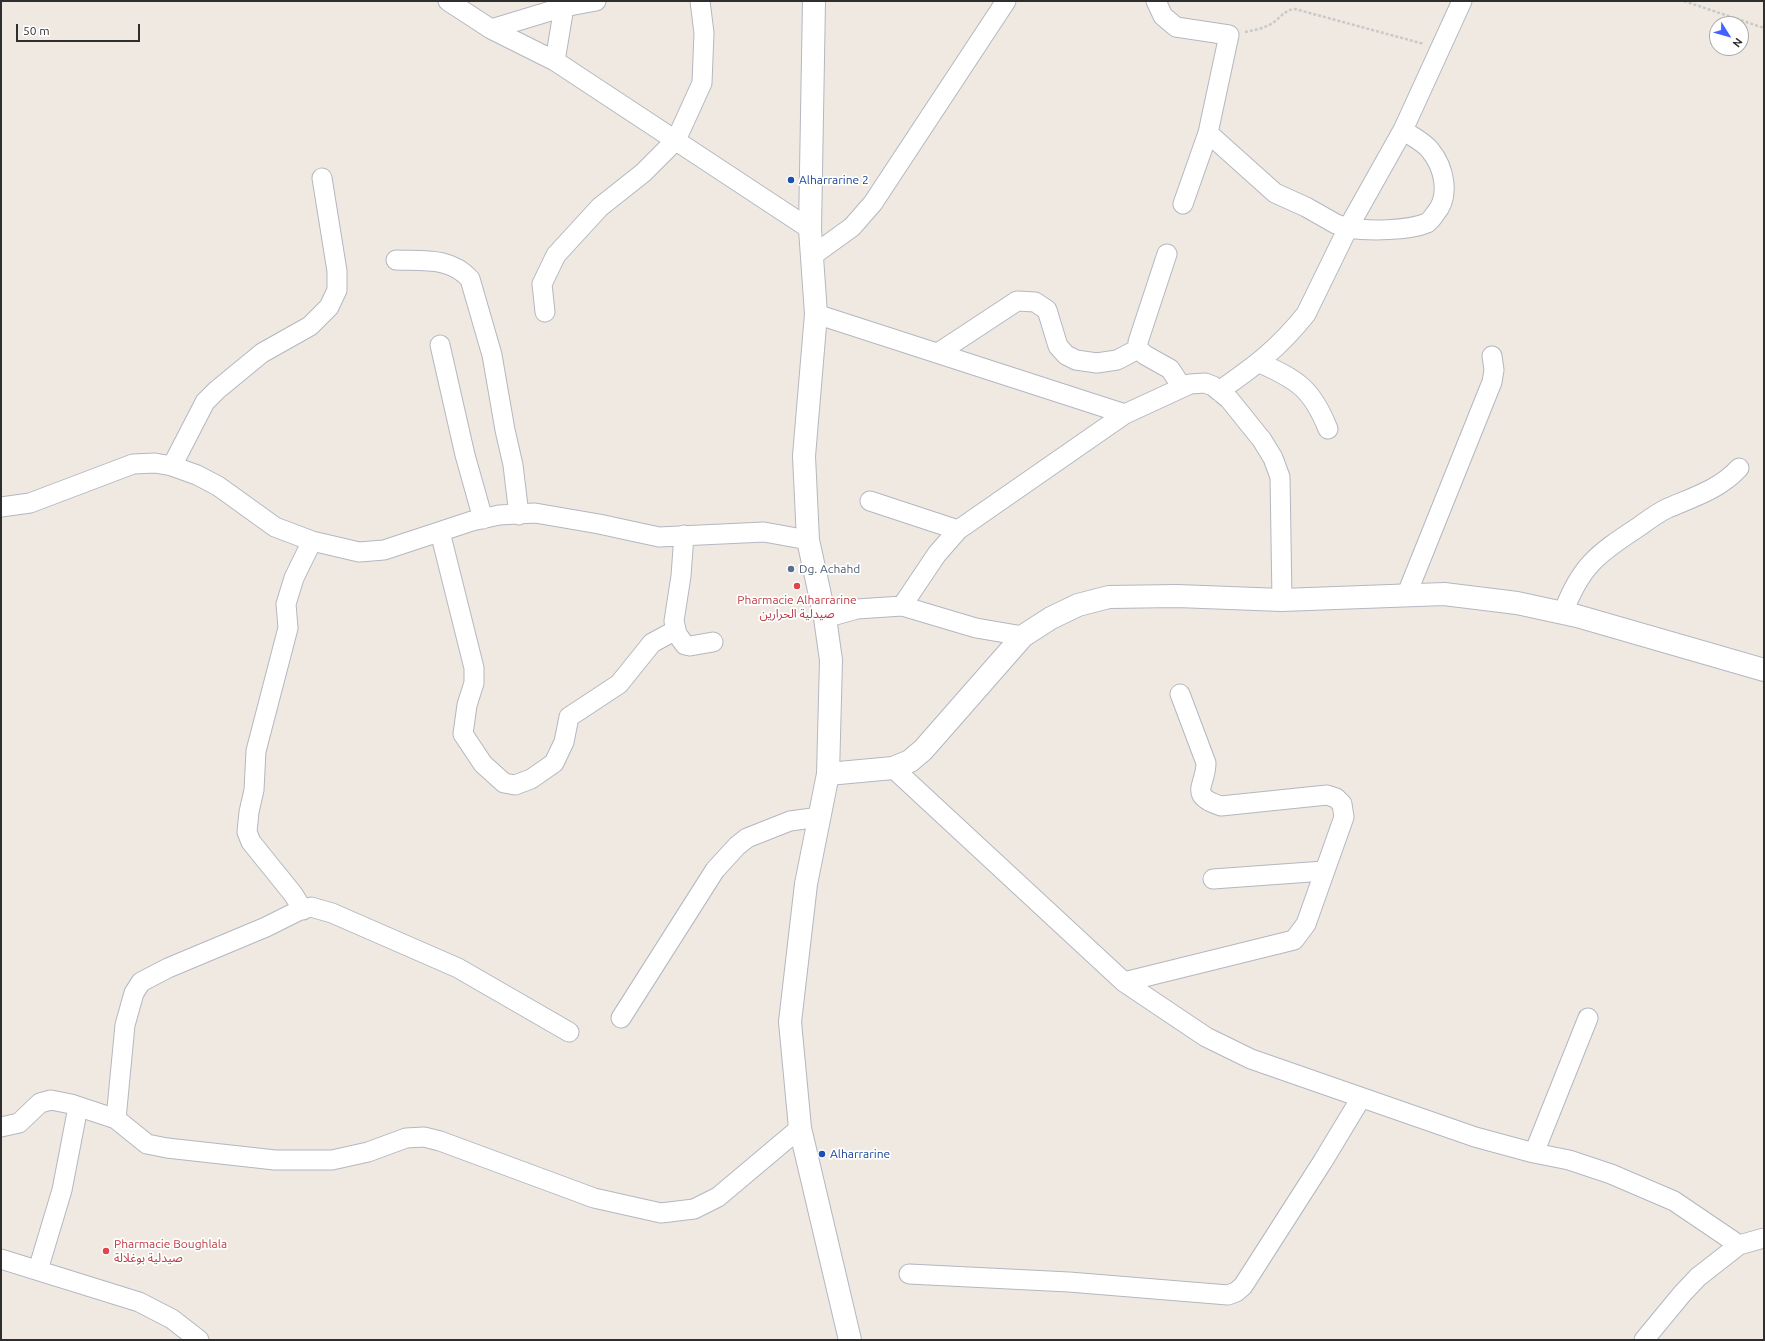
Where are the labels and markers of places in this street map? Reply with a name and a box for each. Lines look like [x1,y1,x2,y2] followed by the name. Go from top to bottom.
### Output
[799,173,869,187] place label: Alharrarine 2
[786,175,796,185] marker: Alharrarine 2
[799,562,860,576] place label: Dg. Achahd
[786,564,796,574] marker: Dg. Achahd
[792,581,802,591] marker: Pharmacie Alharrarine صيدلية الحرارين
[737,593,857,621] place label: Pharmacie Alharrarine صيدلية الحرارين
[830,1147,890,1161] place label: Alharrarine
[817,1149,827,1159] marker: Alharrarine
[114,1237,227,1265] place label: Pharmacie Boughlala صيدلية بوغلالة
[101,1246,111,1256] marker: Pharmacie Boughlala صيدلية بوغلالة

